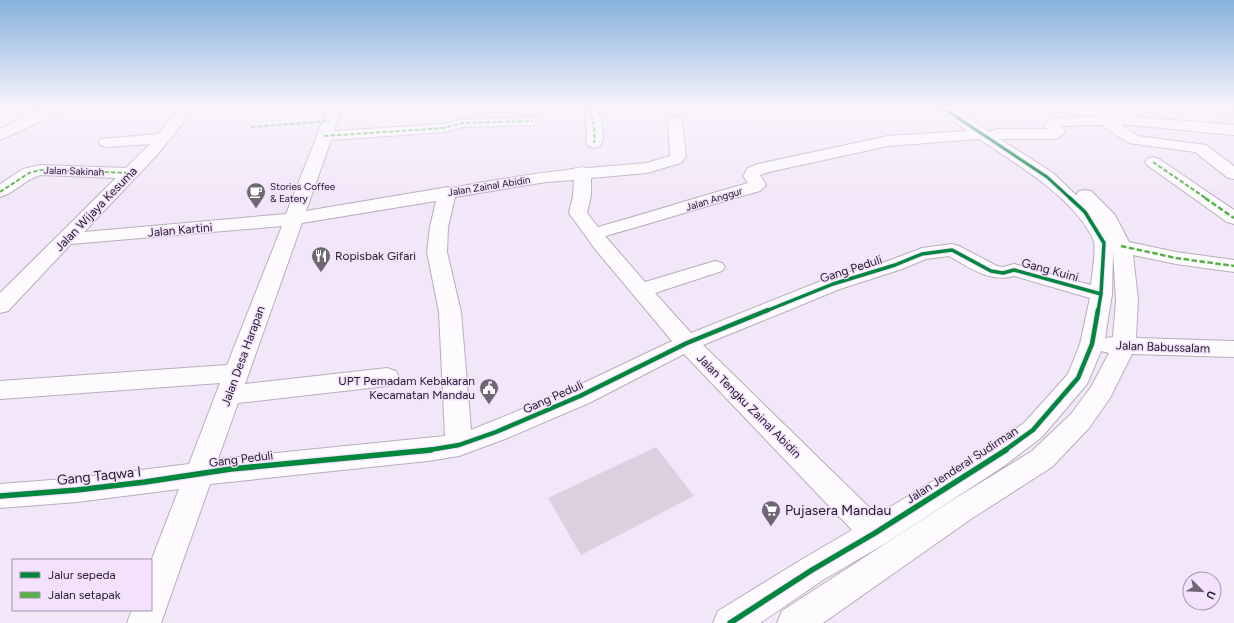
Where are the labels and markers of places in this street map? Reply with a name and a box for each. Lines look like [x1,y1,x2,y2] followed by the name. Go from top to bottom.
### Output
[270,180,336,205] place label: Stories Coffee & Eatery
[245,181,267,209] cafe icon: Stories Coffee & Eatery
[310,245,332,273] restaurant icon: Ropisbak Gifari
[335,249,416,263] place label: Ropisbak Gifari
[338,374,475,402] place label: UPT Pemadam Kebakaran Kecamatan Mandau
[478,377,500,405] public building icon: UPT Pemadam Kebakaran Kecamatan Mandau
[760,499,782,527] supermarket icon: Pujasera Mandau
[785,502,891,519] place label: Pujasera Mandau

